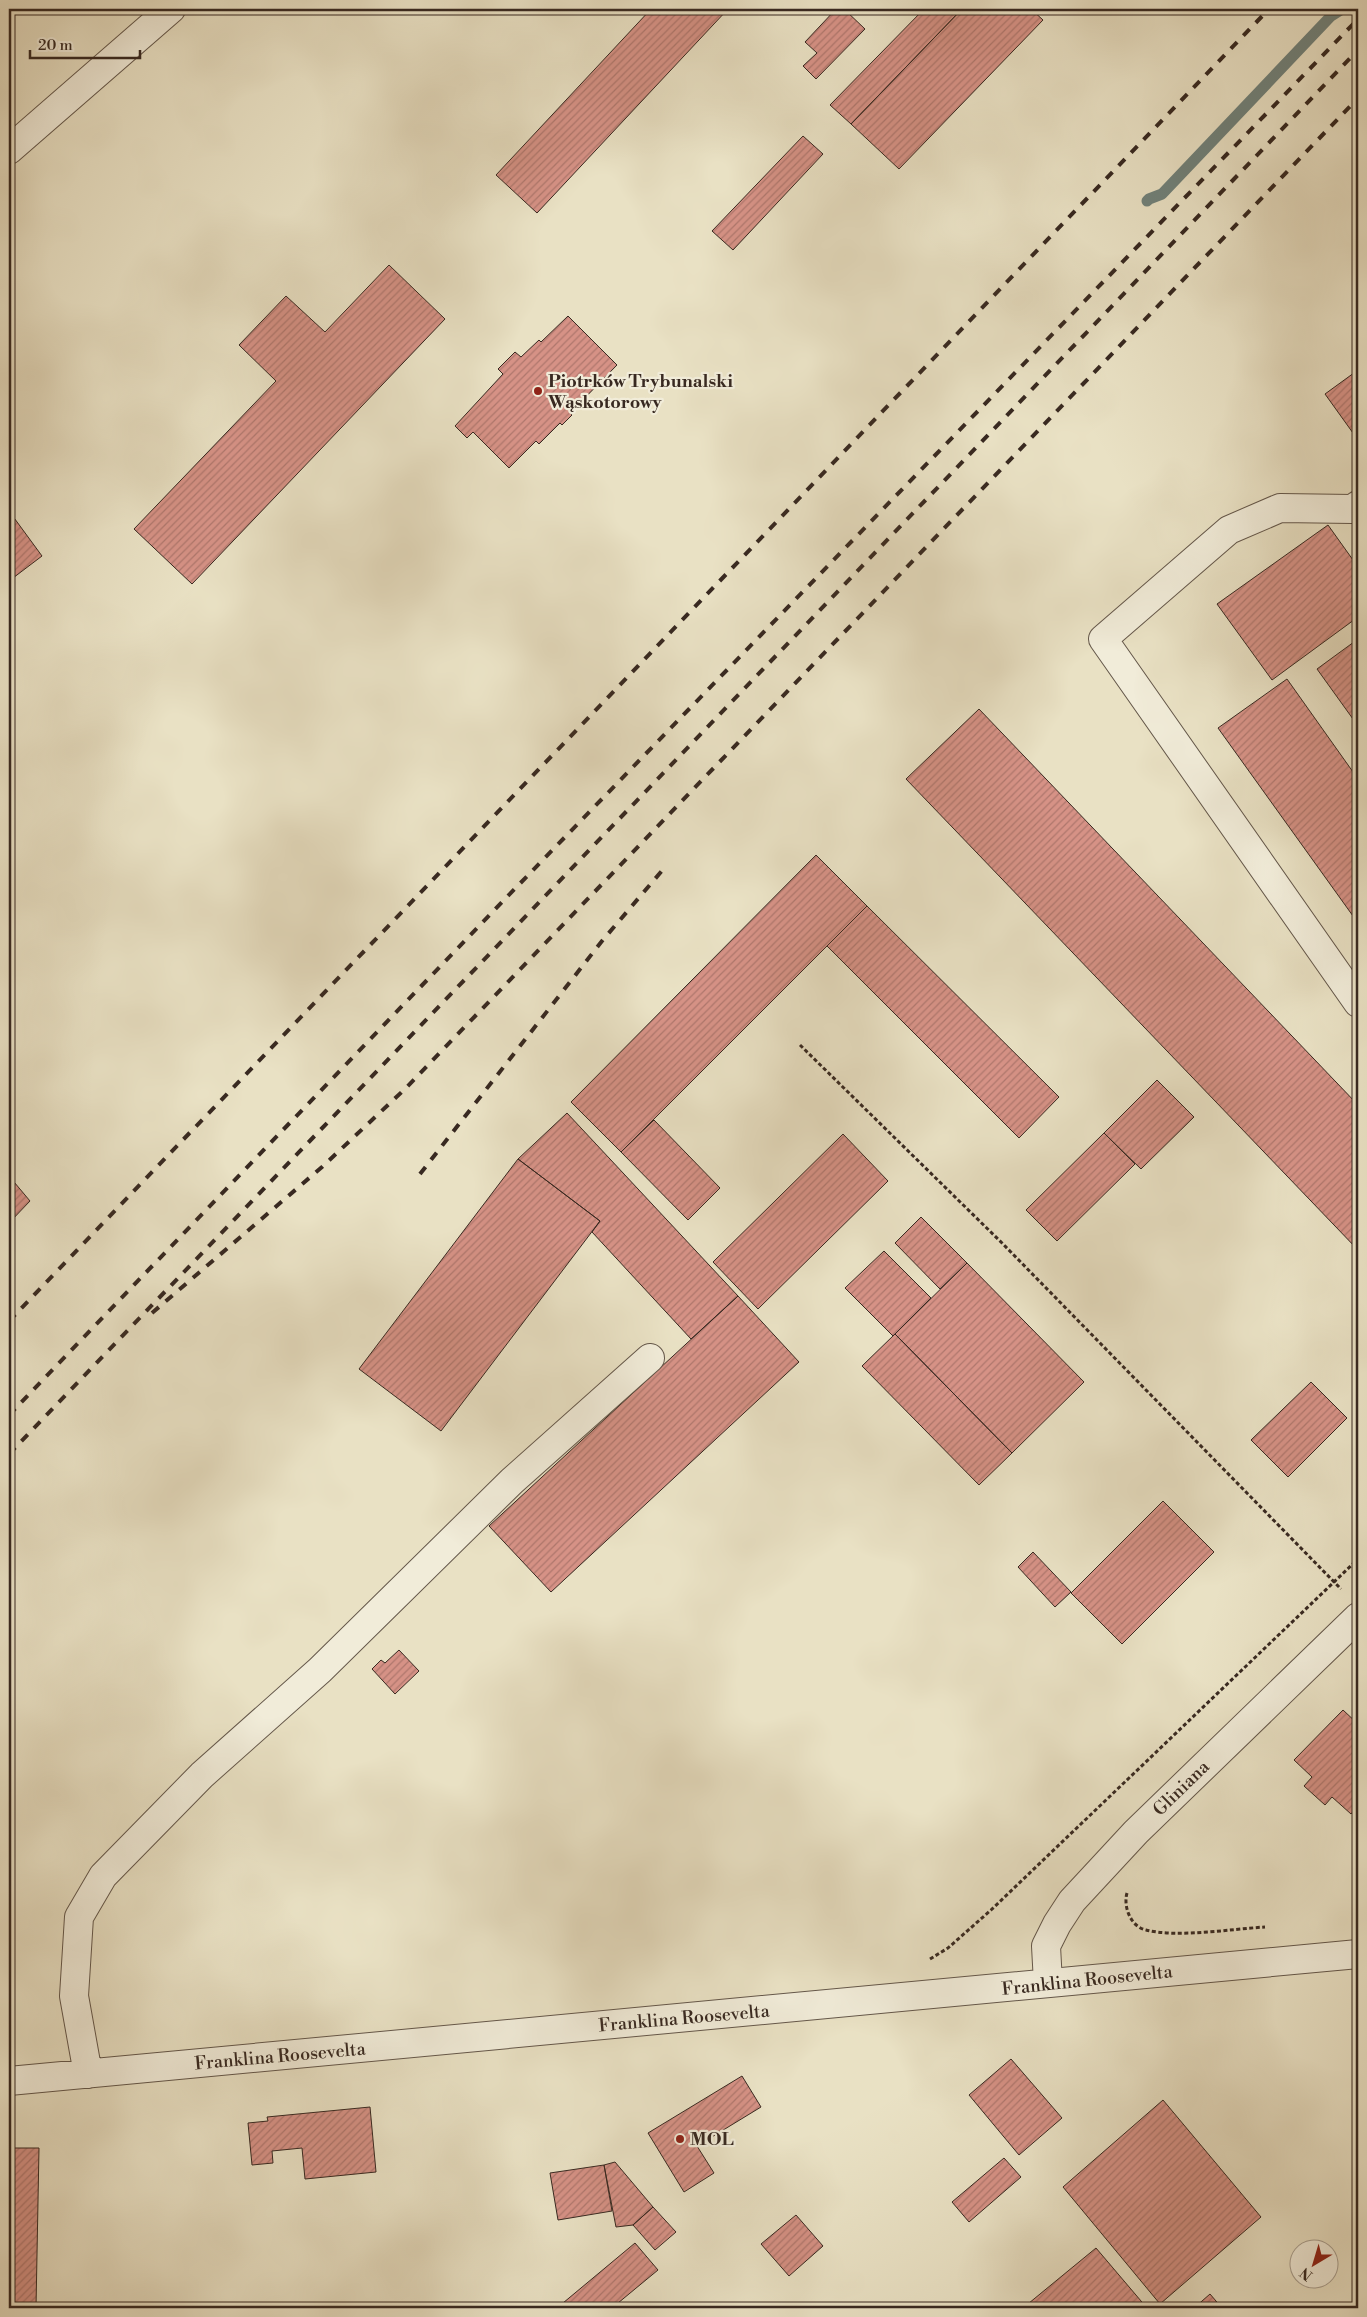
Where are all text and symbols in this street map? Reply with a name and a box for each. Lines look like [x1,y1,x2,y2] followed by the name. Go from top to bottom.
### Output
[30,28,140,60] scale bar
[38,36,73,55] text: 20 m
[547,370,733,414] place label: Piotrków Trybunalski Wąskotorowy
[532,385,544,397] marker: Piotrków Trybunalski Wąskotorowy
[1148,1755,1215,1821] street label: Gliniana
[1000,1960,1175,2001] street label: Franklina Roosevelta
[598,1999,771,2037] street label: Franklina Roosevelta
[194,2037,367,2075] street label: Franklina Roosevelta
[690,2128,734,2151] place label: MOL
[674,2133,686,2145] marker: MOL
[1290,2240,1340,2290] north arrow
[1297,2263,1317,2284] text: N

